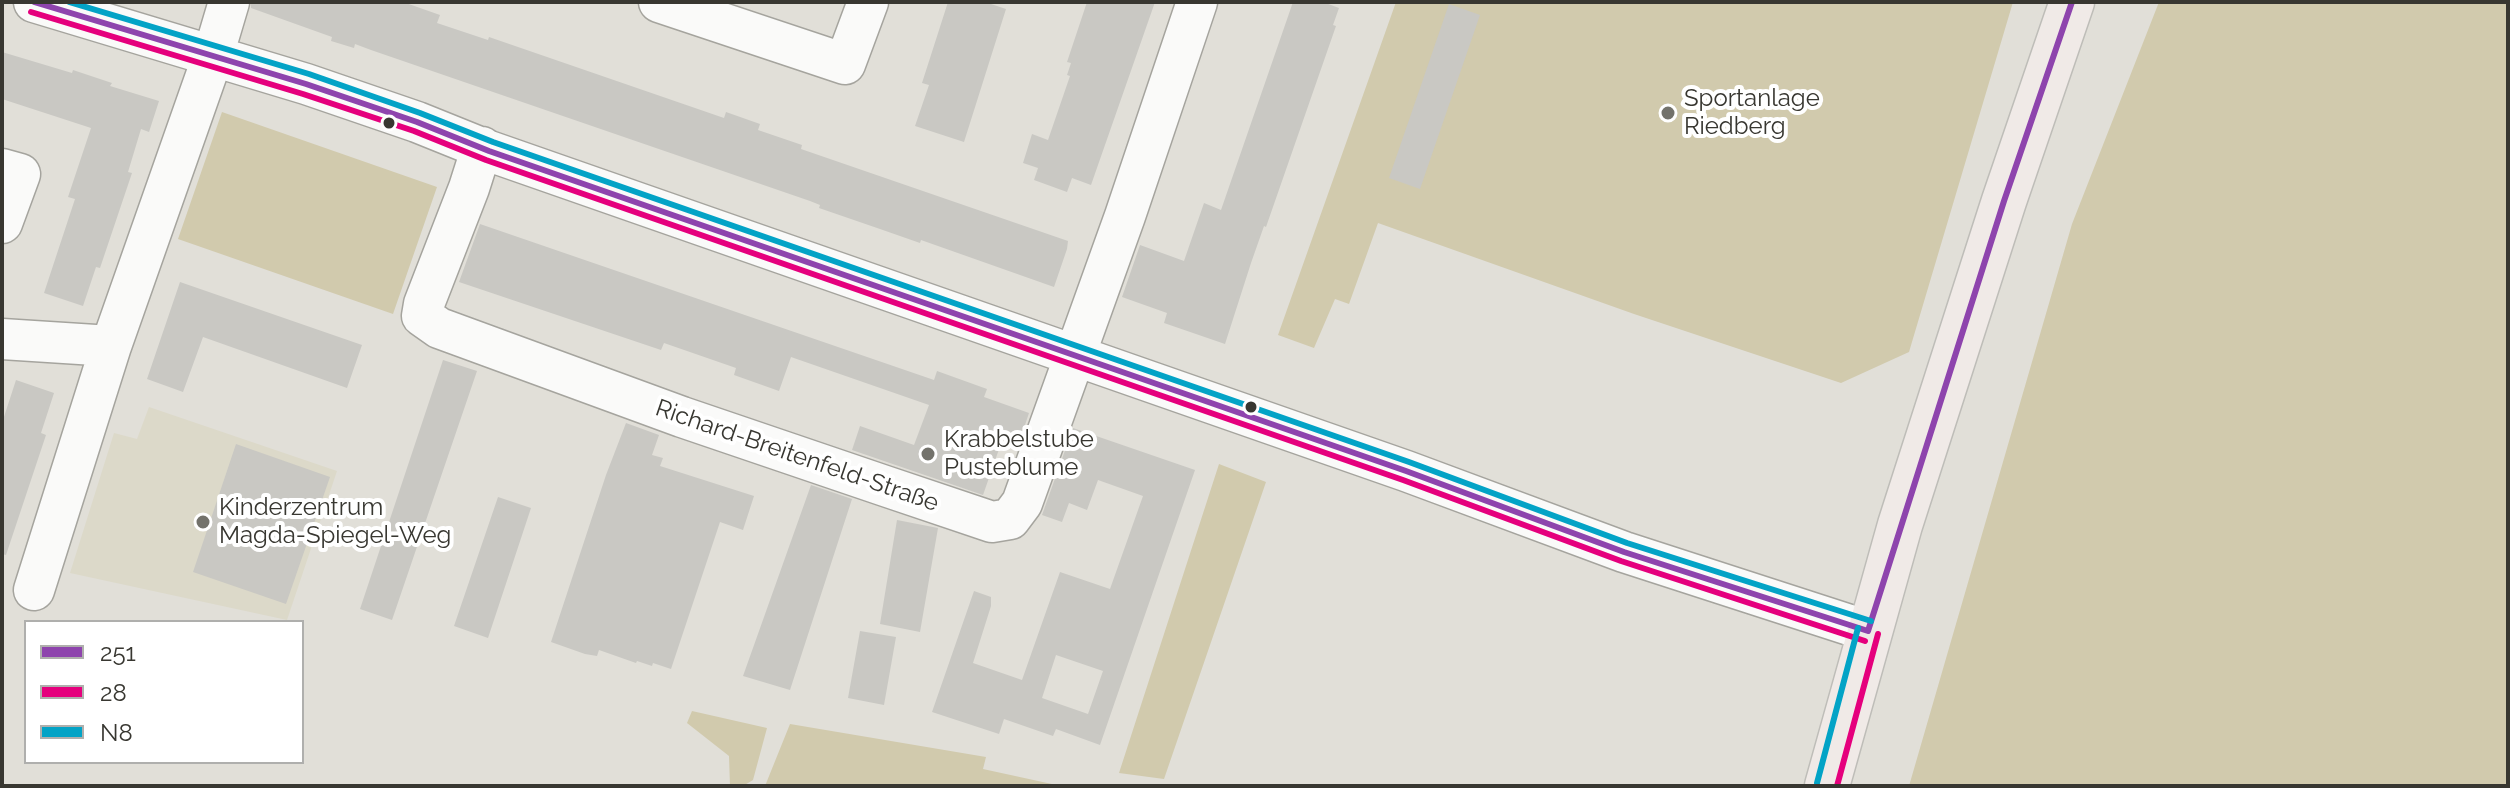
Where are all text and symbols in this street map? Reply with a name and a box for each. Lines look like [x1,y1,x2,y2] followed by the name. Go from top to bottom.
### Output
[1684,85,1820,141] place label: Sportanlage Riedberg
[1659,104,1677,122] marker: Sportanlage Riedberg
[381,115,397,131] unlabelled marker
[652,394,942,518] street label: Richard-Breitenfeld-Straße
[1243,399,1259,415] unlabelled marker
[944,426,1094,482] place label: Krabbelstube Pusteblume
[919,445,937,463] marker: Krabbelstube Pusteblume
[219,494,451,550] place label: Kinderzentrum Magda-Spiegel-Weg
[194,513,212,531] marker: Kinderzentrum Magda-Spiegel-Weg
[24,620,304,764] legend
[100,638,136,667] text: 251
[100,678,127,707] text: 28
[100,718,133,747] text: N8

